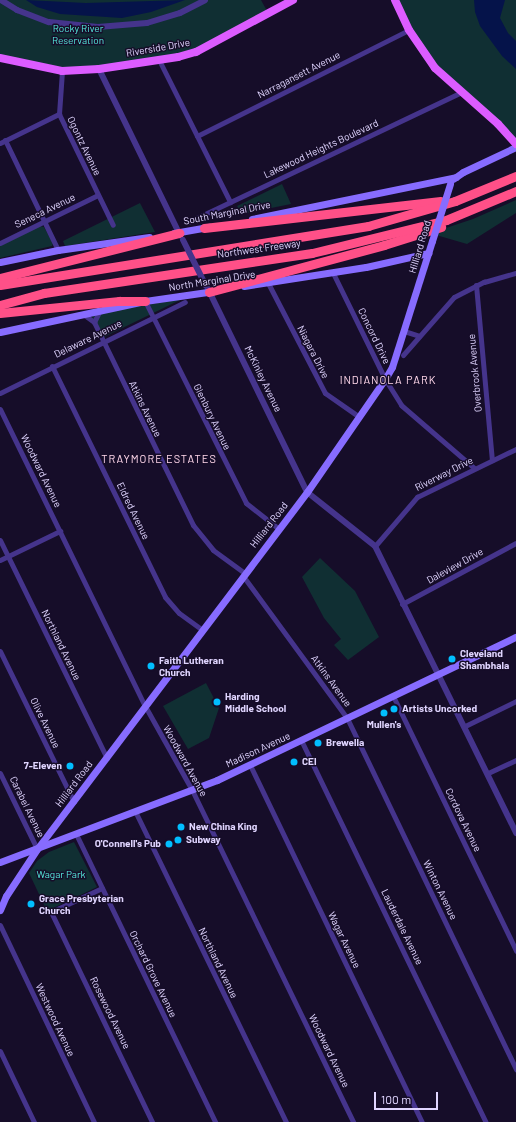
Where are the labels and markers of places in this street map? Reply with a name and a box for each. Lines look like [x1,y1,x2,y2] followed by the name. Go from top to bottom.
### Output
[460,647,509,670] place label: Cleveland Shambhala
[159,654,224,678] place label: Faith Lutheran Church
[447,654,457,664] marker: Cleveland Shambhala
[146,661,156,671] marker: Faith Lutheran Church
[225,690,286,714] place label: Harding Middle School
[212,697,222,707] marker: Harding Middle School
[402,703,477,715] place label: Artists Uncorked
[389,704,399,714] marker: Artists Uncorked
[379,708,389,718] marker: Mullen's
[367,719,401,731] place label: Mullen's
[326,737,364,749] place label: Brewella
[313,738,323,748] marker: Brewella
[302,756,317,768] place label: CEI
[289,757,299,767] marker: CEI
[24,760,62,772] place label: 7-Eleven
[65,761,75,771] marker: 7-Eleven
[189,821,257,833] place label: New China King
[176,822,186,832] marker: New China King
[186,834,221,846] place label: Subway
[173,835,183,845] marker: Subway
[95,838,161,850] place label: O'Connell's Pub
[164,839,174,849] marker: O'Connell's Pub
[39,892,124,916] place label: Grace Presbyterian Church
[26,899,36,909] marker: Grace Presbyterian Church

